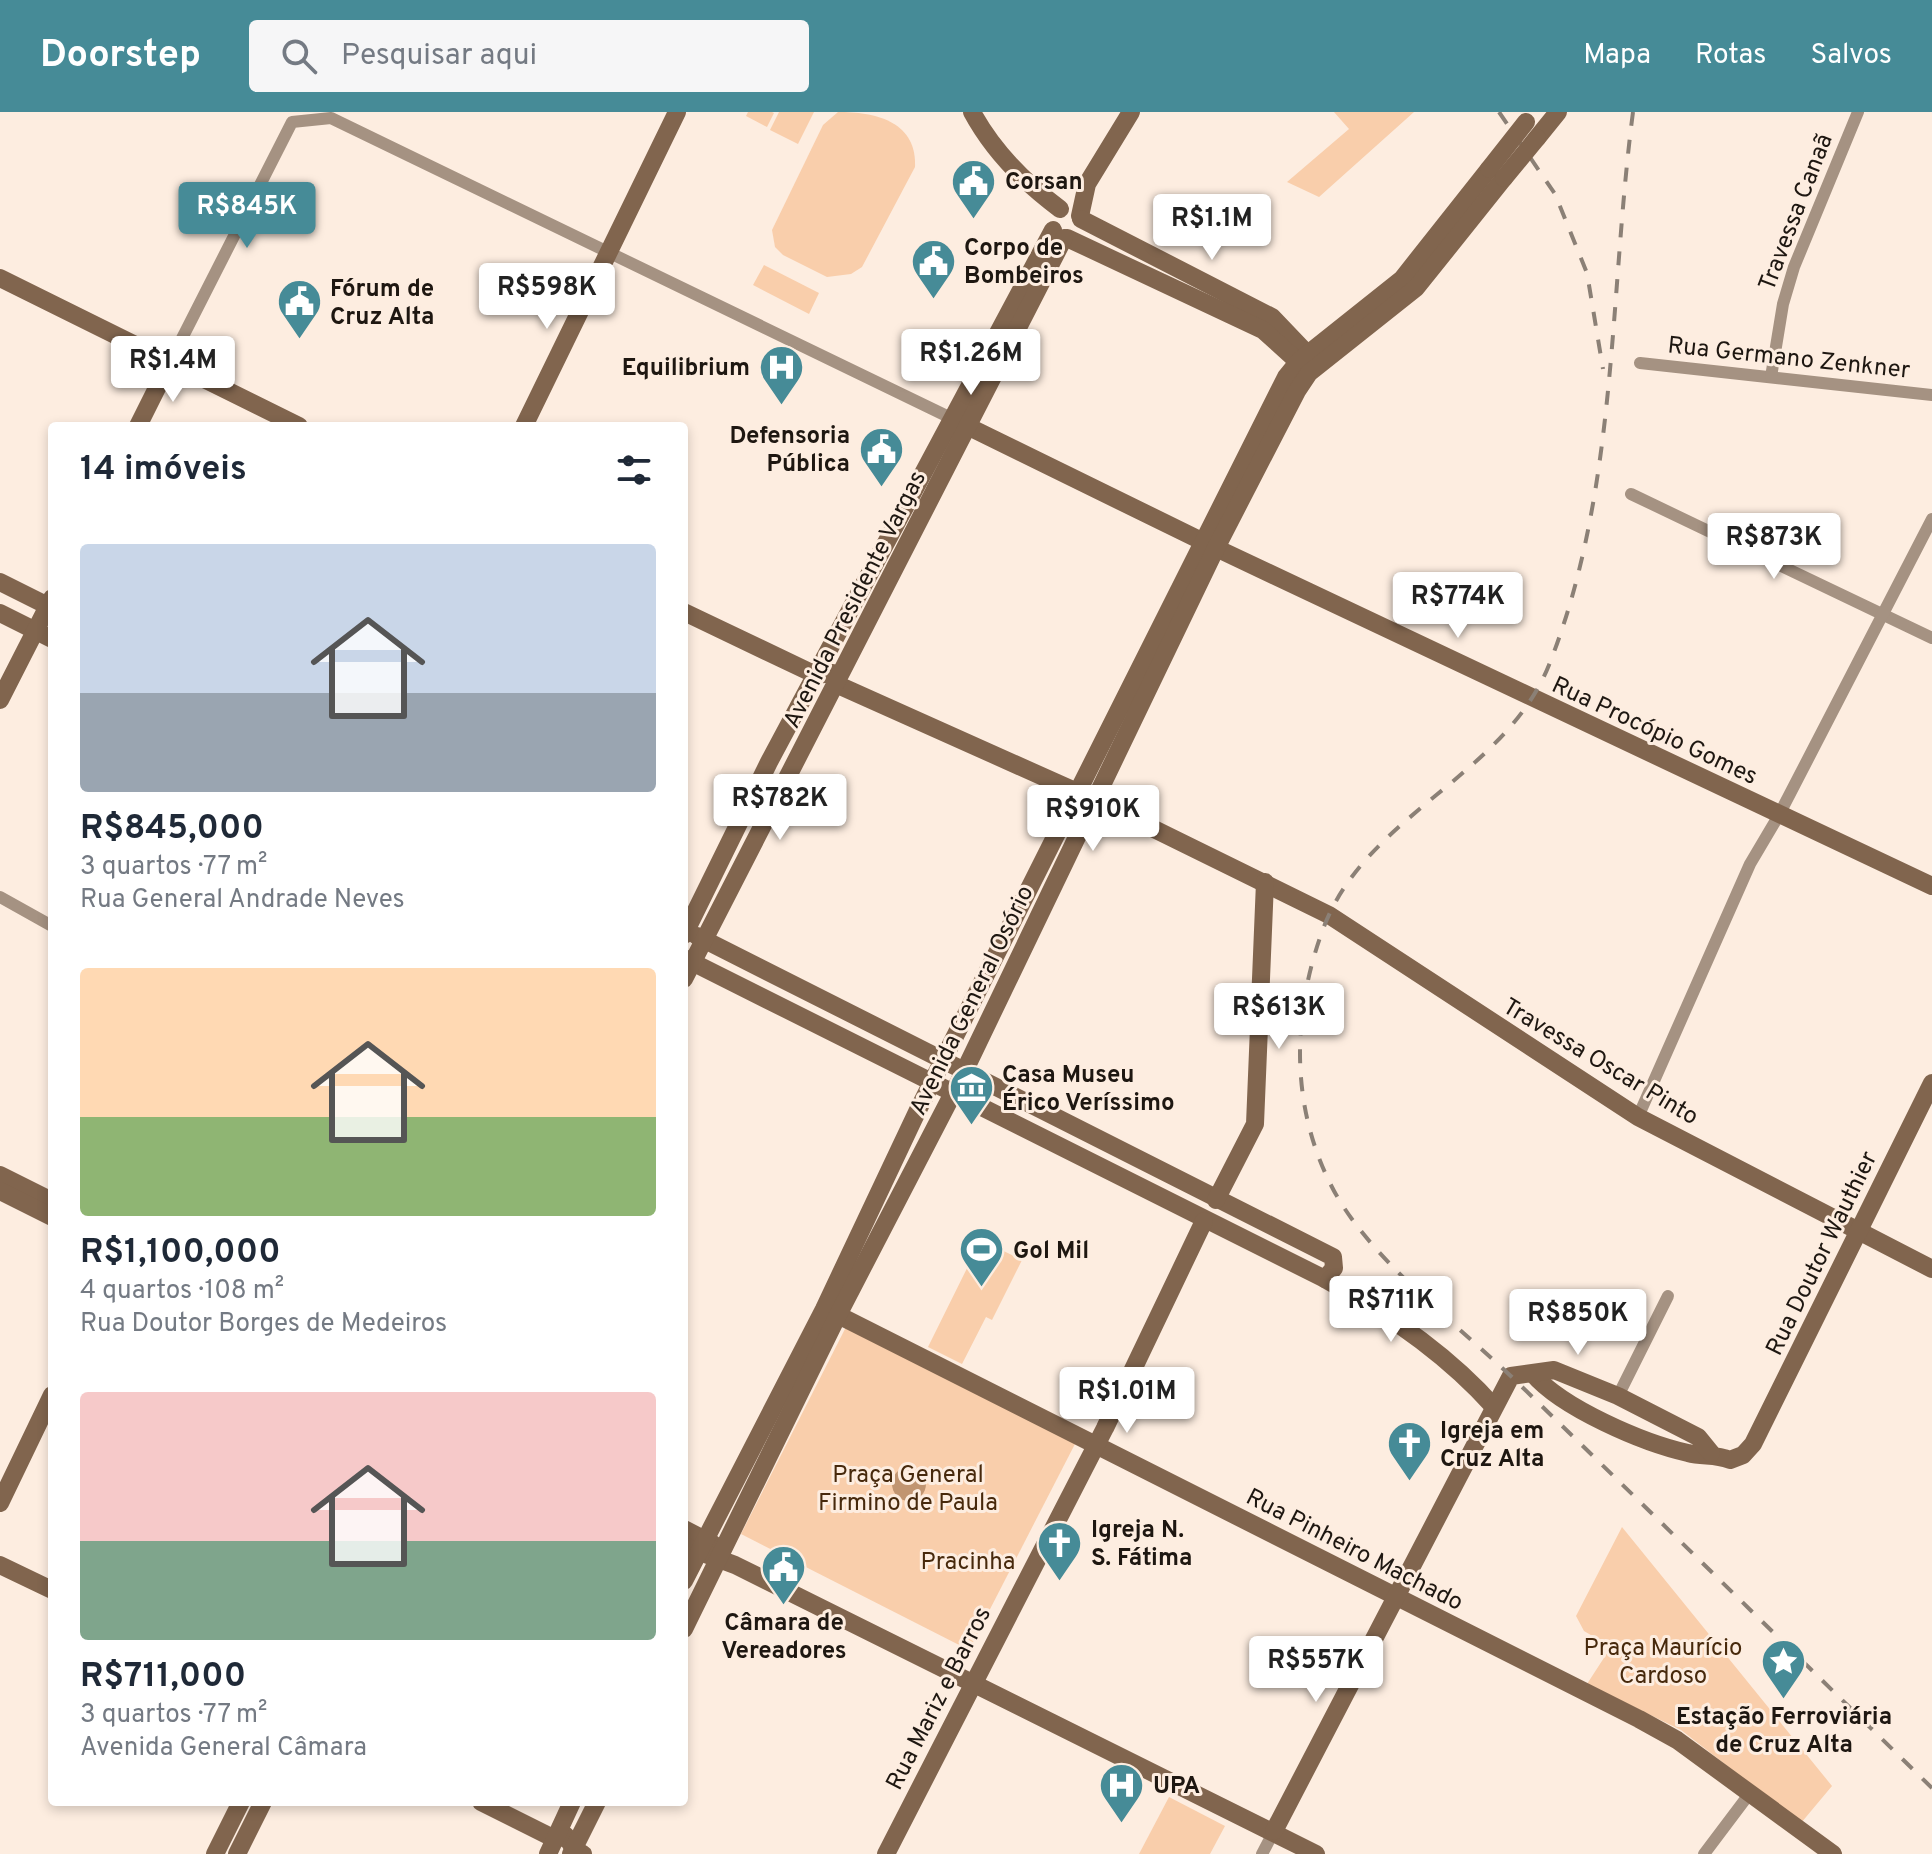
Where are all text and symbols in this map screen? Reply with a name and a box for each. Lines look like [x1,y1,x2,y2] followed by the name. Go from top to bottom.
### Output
[249,20,809,92] search box
[40,32,201,81] text: Doorstep
[277,34,321,78] icon: search
[341,38,537,75] text: Pesquisar aqui
[1583,38,1651,74] text: Mapa
[1695,38,1766,74] text: Rotas
[1810,38,1892,74] text: Salvos
[1753,130,1841,296] street label: Travessa Canaã
[950,157,998,220] public building icon: Corsan
[1005,168,1083,198] place label: Corsan
[182,182,312,250] pin: R$845K
[197,191,297,224] text: R$845K
[1147,194,1277,262] pin: R$1.1M
[1171,203,1253,236] text: R$1.1M
[964,234,1084,292] place label: Corpo de Bombeiros
[909,237,957,300] public building icon: Corpo de Bombeiros
[482,263,612,331] pin: R$598K
[497,272,597,305] text: R$598K
[330,275,435,333] place label: Fórum de Cruz Alta
[275,278,323,341] public building icon: Fórum de Cruz Alta
[897,329,1045,397] pin: R$1.26M
[1666,331,1912,387] street label: Rua Germano Zenkner
[108,336,238,404] pin: R$1.4M
[919,338,1023,371] text: R$1.26M
[757,343,805,406] hospital icon: Equilibrium
[129,345,217,378] text: R$1.4M
[622,354,750,384] place label: Equilibrium
[729,422,850,480] place label: Defensoria Pública
[857,425,905,488] public building icon: Defensoria Pública
[612,448,656,492] icon: filters
[80,449,247,492] text: 14 imóveis
[778,466,934,734] street label: Avenida Presidente Vargas
[1709,513,1839,581] pin: R$873K
[1726,522,1822,555] text: R$873K
[1393,572,1523,640] pin: R$774K
[1411,581,1505,614] text: R$774K
[296,596,440,740] icon: home
[1546,671,1762,793] street label: Rua Procópio Gomes
[715,774,845,842] pin: R$782K
[732,783,828,816] text: R$782K
[1028,785,1158,853] pin: R$910K
[1045,794,1141,827] text: R$910K
[80,808,264,851] text: R$845,000
[80,851,268,884] text: 3 quartos · 77 m²
[904,881,1041,1121] street label: Avenida General Osório
[80,884,405,917] text: Rua General Andrade Neves
[1214,983,1344,1051] pin: R$613K
[1232,992,1326,1025] text: R$613K
[1497,992,1703,1133] street label: Travessa Oscar Pinto
[296,1020,440,1164] icon: home
[1002,1061,1175,1119] place label: Casa Museu Érico Veríssimo
[947,1064,995,1127] museum icon: Casa Museu Érico Veríssimo
[1760,1147,1885,1361] street label: Rua Doutor Wauthier
[958,1226,1006,1289] sports icon: Gol Mil
[80,1232,281,1275] text: R$1,100,000
[1013,1237,1089,1267] place label: Gol Mil
[80,1275,284,1308] text: 4 quartos · 108 m²
[1326,1276,1456,1344] pin: R$711K
[1347,1285,1435,1318] text: R$711K
[1513,1289,1643,1357] pin: R$850K
[1527,1298,1629,1331] text: R$850K
[80,1308,447,1341] text: Rua Doutor Borges de Medeiros
[1053,1367,1201,1435] pin: R$1.01M
[1078,1376,1176,1409] text: R$1.01M
[1440,1417,1545,1475] place label: Igreja em Cruz Alta
[1385,1420,1433,1483] church icon: Igreja em Cruz Alta
[296,1444,440,1588] icon: home
[818,1461,998,1519] park label: Praça General Firmino de Paula
[1240,1483,1468,1619] street label: Rua Pinheiro Machado
[1091,1516,1192,1574] place label: Igreja N. S. Fátima
[1036,1519,1084,1582] church icon: Igreja N. S. Fátima
[760,1544,808,1607] public building icon: Câmara de Vereadores
[921,1548,1015,1578] park label: Pracinha
[881,1602,999,1796] street label: Rua Mariz e Barros
[721,1609,847,1667] place label: Câmara de Vereadores
[1584,1634,1742,1692] park label: Praça Maurício Cardoso
[1251,1636,1381,1704] pin: R$557K
[1760,1638,1808,1701] place icon: Estação Ferroviária de Cruz Alta
[1267,1645,1365,1678] text: R$557K
[80,1656,246,1699] text: R$711,000
[80,1699,268,1732] text: 3 quartos · 77 m²
[1676,1703,1892,1761] place label: Estação Ferroviária de Cruz Alta
[80,1732,367,1765] text: Avenida General Câmara
[1098,1761,1146,1824] hospital icon: UPA
[1153,1772,1200,1802] place label: UPA

